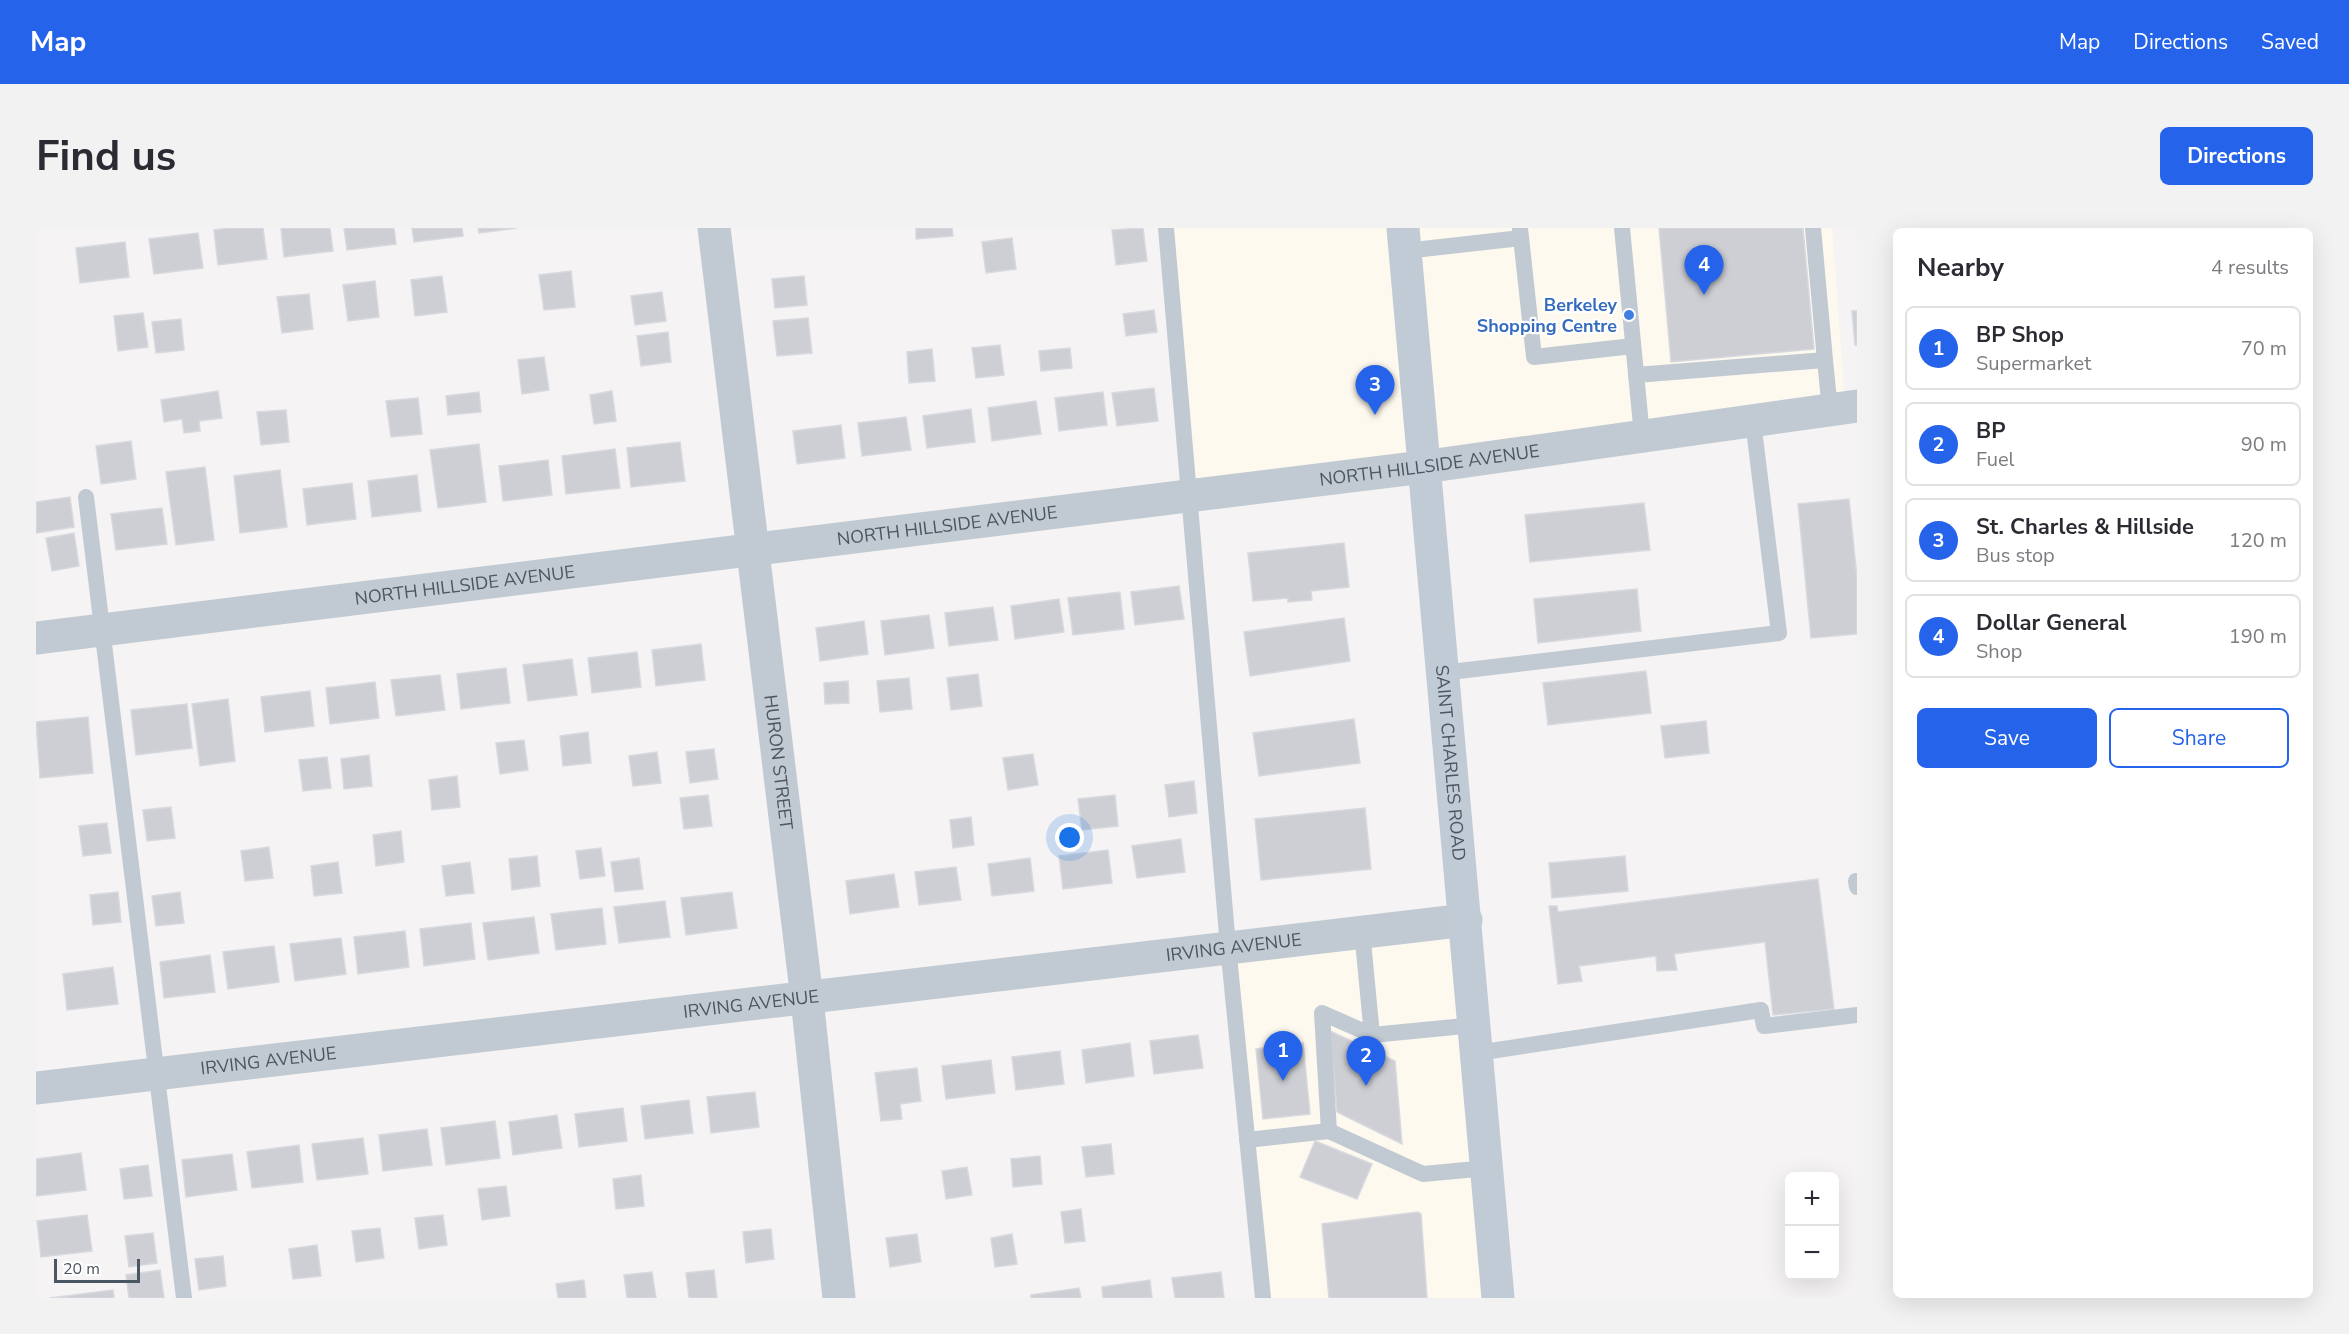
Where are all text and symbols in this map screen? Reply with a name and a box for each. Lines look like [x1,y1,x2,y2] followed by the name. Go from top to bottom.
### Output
[30,23,86,61] text: Map
[2059,28,2100,56] text: Map
[2133,28,2228,56] text: Directions
[2261,28,2319,56] text: Saved
[2160,127,2313,185] button: Directions
[36,128,176,185] text: Find us
[1684,245,1724,295] pin: 4
[1917,250,2004,285] text: Nearby
[2211,254,2289,281] text: 4 results
[1477,293,1618,338] place label: Berkeley Shopping Centre
[1622,308,1636,322] marker: Berkeley Shopping Centre
[1976,320,2064,350] text: BP Shop
[1933,335,1945,362] text: 1
[2241,335,2287,362] text: 70 m
[1976,350,2091,377] text: Supermarket
[1356,366,1394,415] pin: 3
[1976,416,2005,446] text: BP
[1933,431,1945,458] text: 2
[2241,431,2287,458] text: 90 m
[1318,439,1541,492] street label: NORTH HILLSIDE AVENUE
[1976,446,2015,473] text: Fuel
[836,500,1059,551] street label: NORTH HILLSIDE AVENUE
[1976,512,2194,542] text: St. Charles & Hillside
[1933,527,1945,554] text: 3
[2229,527,2287,554] text: 120 m
[1976,542,2055,569] text: Bus stop
[353,560,576,611] street label: NORTH HILLSIDE AVENUE
[1976,608,2127,638] text: Dollar General
[1933,623,1945,650] text: 4
[2229,623,2287,650] text: 190 m
[1976,638,2022,665] text: Shop
[1430,664,1471,862] street label: SAINT CHARLES ROAD
[758,693,798,831] street label: HURON STREET
[1917,708,2097,768] button: Save
[2109,708,2289,768] button: Share
[1055,823,1084,852] your location
[1165,927,1303,967] street label: IRVING AVENUE
[682,984,820,1024] street label: IRVING AVENUE
[1264,1032,1302,1081] pin: 1
[1346,1036,1386,1086] pin: 2
[199,1041,338,1081] street label: IRVING AVENUE
[1785,1172,1839,1280] map controls
[1785,1172,1839,1226] button: +
[1785,1226,1839,1280] button: −
[54,1256,140,1284] scale bar
[63,1258,100,1280] text: 20 m

